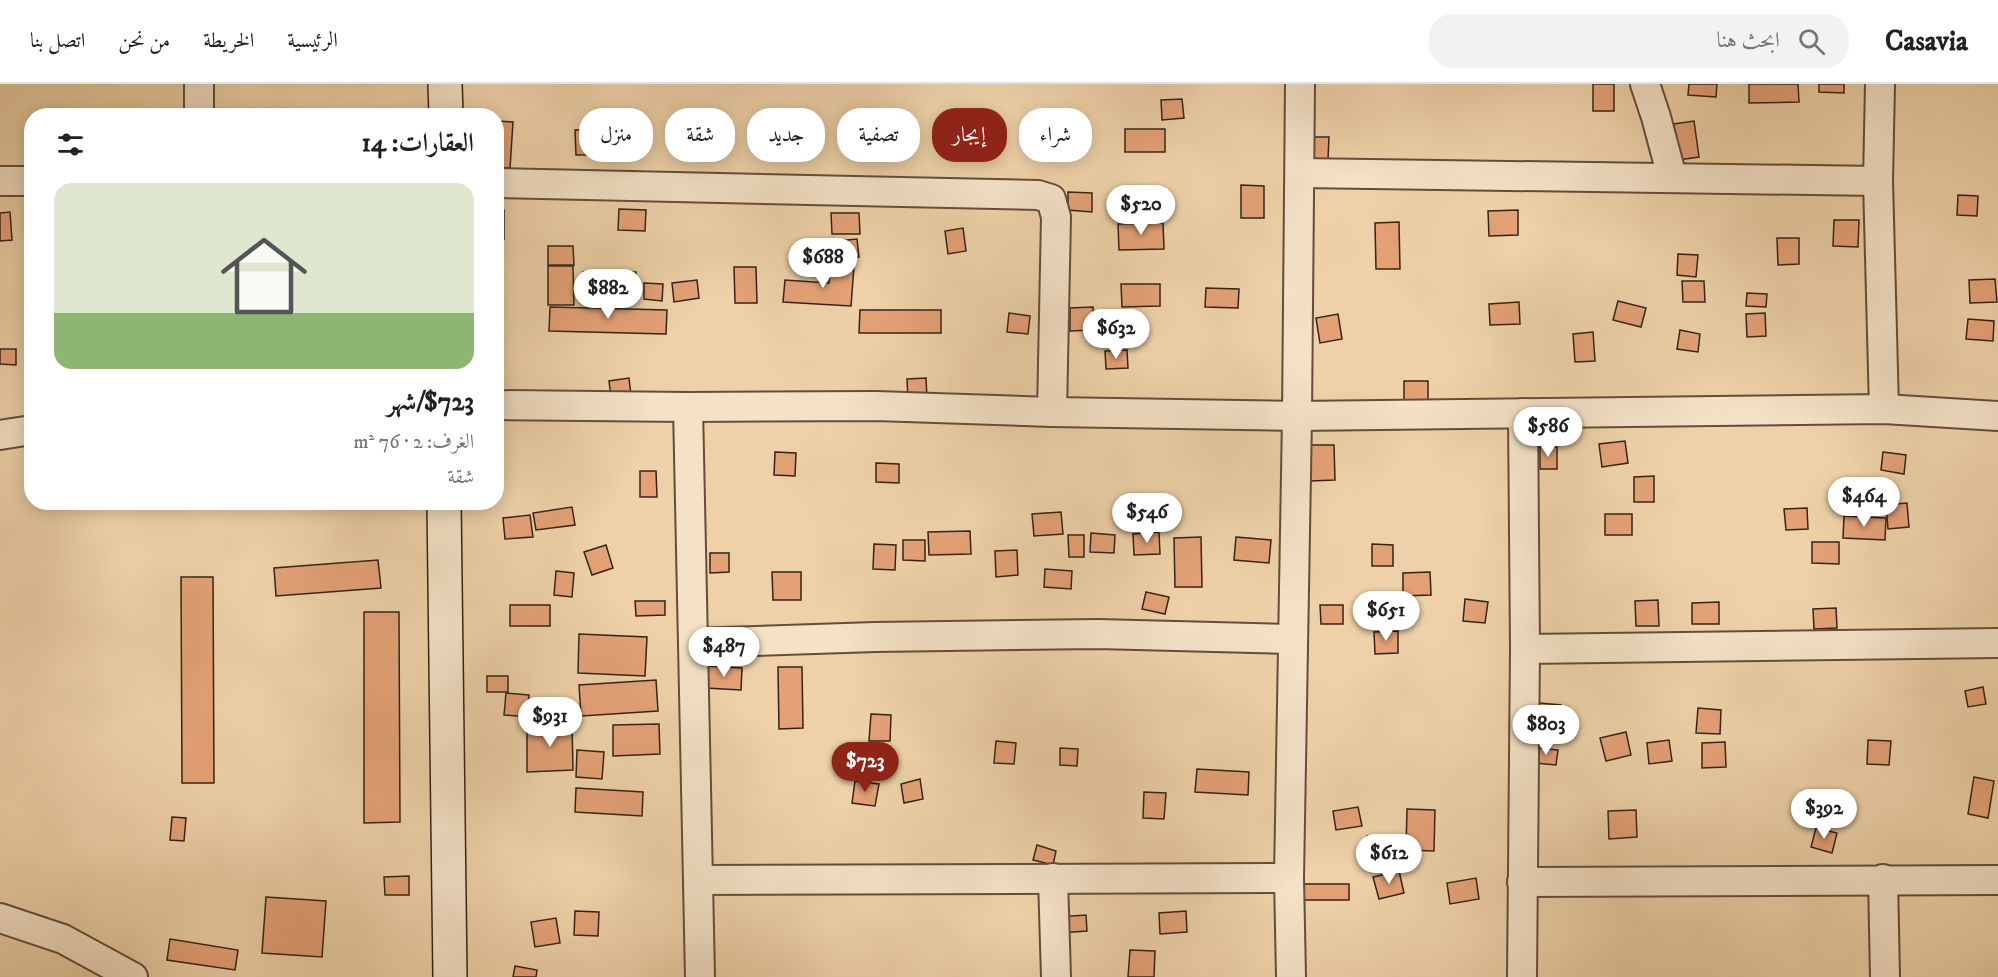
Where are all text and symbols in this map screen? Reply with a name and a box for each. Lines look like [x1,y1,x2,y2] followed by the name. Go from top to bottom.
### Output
[1429,14,1849,68] search box
[1885,24,1968,59] text: Casavia
[1795,25,1828,58] icon: search
[1716,27,1780,54] text: ابحث هنا
[30,28,85,54] text: اتصل بنا
[118,28,170,54] text: من نحن
[203,28,254,54] text: الخريطة
[287,28,338,54] text: الرئيسية
[579,108,653,162] chip: منزل
[665,108,735,162] chip: شقة
[747,108,825,162] chip: جديد
[837,108,920,162] chip: تصفية
[932,108,1007,162] chip: إيجار
[1019,108,1092,162] chip: شراء
[362,127,474,160] text: العقارات: 14
[54,128,87,161] icon: filters
[1105,185,1177,236] pin: $520
[1120,192,1162,217] text: $520
[210,222,318,330] icon: home
[787,238,859,289] pin: $688
[802,245,844,270] text: $688
[572,269,644,320] pin: $882
[588,276,628,301] text: $882
[1080,309,1152,360] pin: $632
[1097,316,1135,341] text: $632
[387,386,474,419] text: $723/شهر
[1512,407,1584,458] pin: $586
[1527,414,1569,439] text: $586
[354,430,474,455] text: الغرف: 2 · 76 m²
[448,465,474,490] text: شقة
[1828,477,1900,528] pin: $464
[1842,484,1886,509] text: $464
[1111,493,1183,544] pin: $546
[1126,500,1168,525] text: $546
[1350,591,1422,642] pin: $651
[1367,598,1405,623] text: $651
[688,627,760,678] pin: $487
[703,634,745,659] text: $487
[514,697,586,748] pin: $931
[532,704,568,729] text: $931
[1510,705,1582,756] pin: $803
[1526,712,1566,737] text: $803
[829,742,901,793] pin: $723
[846,749,884,774] text: $723
[1788,789,1860,840] pin: $392
[1805,796,1843,821] text: $392
[1353,834,1425,885] pin: $612
[1370,841,1408,866] text: $612

